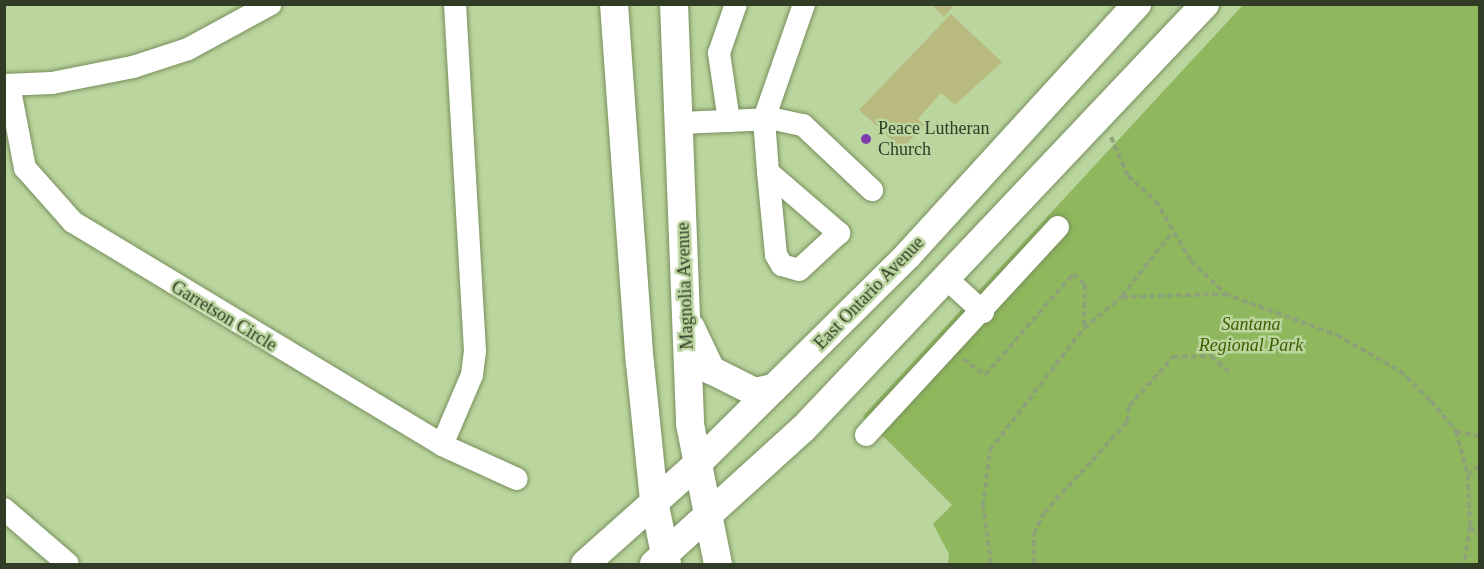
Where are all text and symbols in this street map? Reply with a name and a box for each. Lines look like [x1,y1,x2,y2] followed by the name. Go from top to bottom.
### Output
[878,118,989,160] place label: Peace Lutheran Church
[859,132,873,146] marker: Peace Lutheran Church
[672,222,698,350] street label: Magnolia Avenue
[809,232,929,354] street label: East Ontario Avenue
[167,276,281,356] street label: Garretson Circle
[1199,314,1303,356] park label: Santana Regional Park

